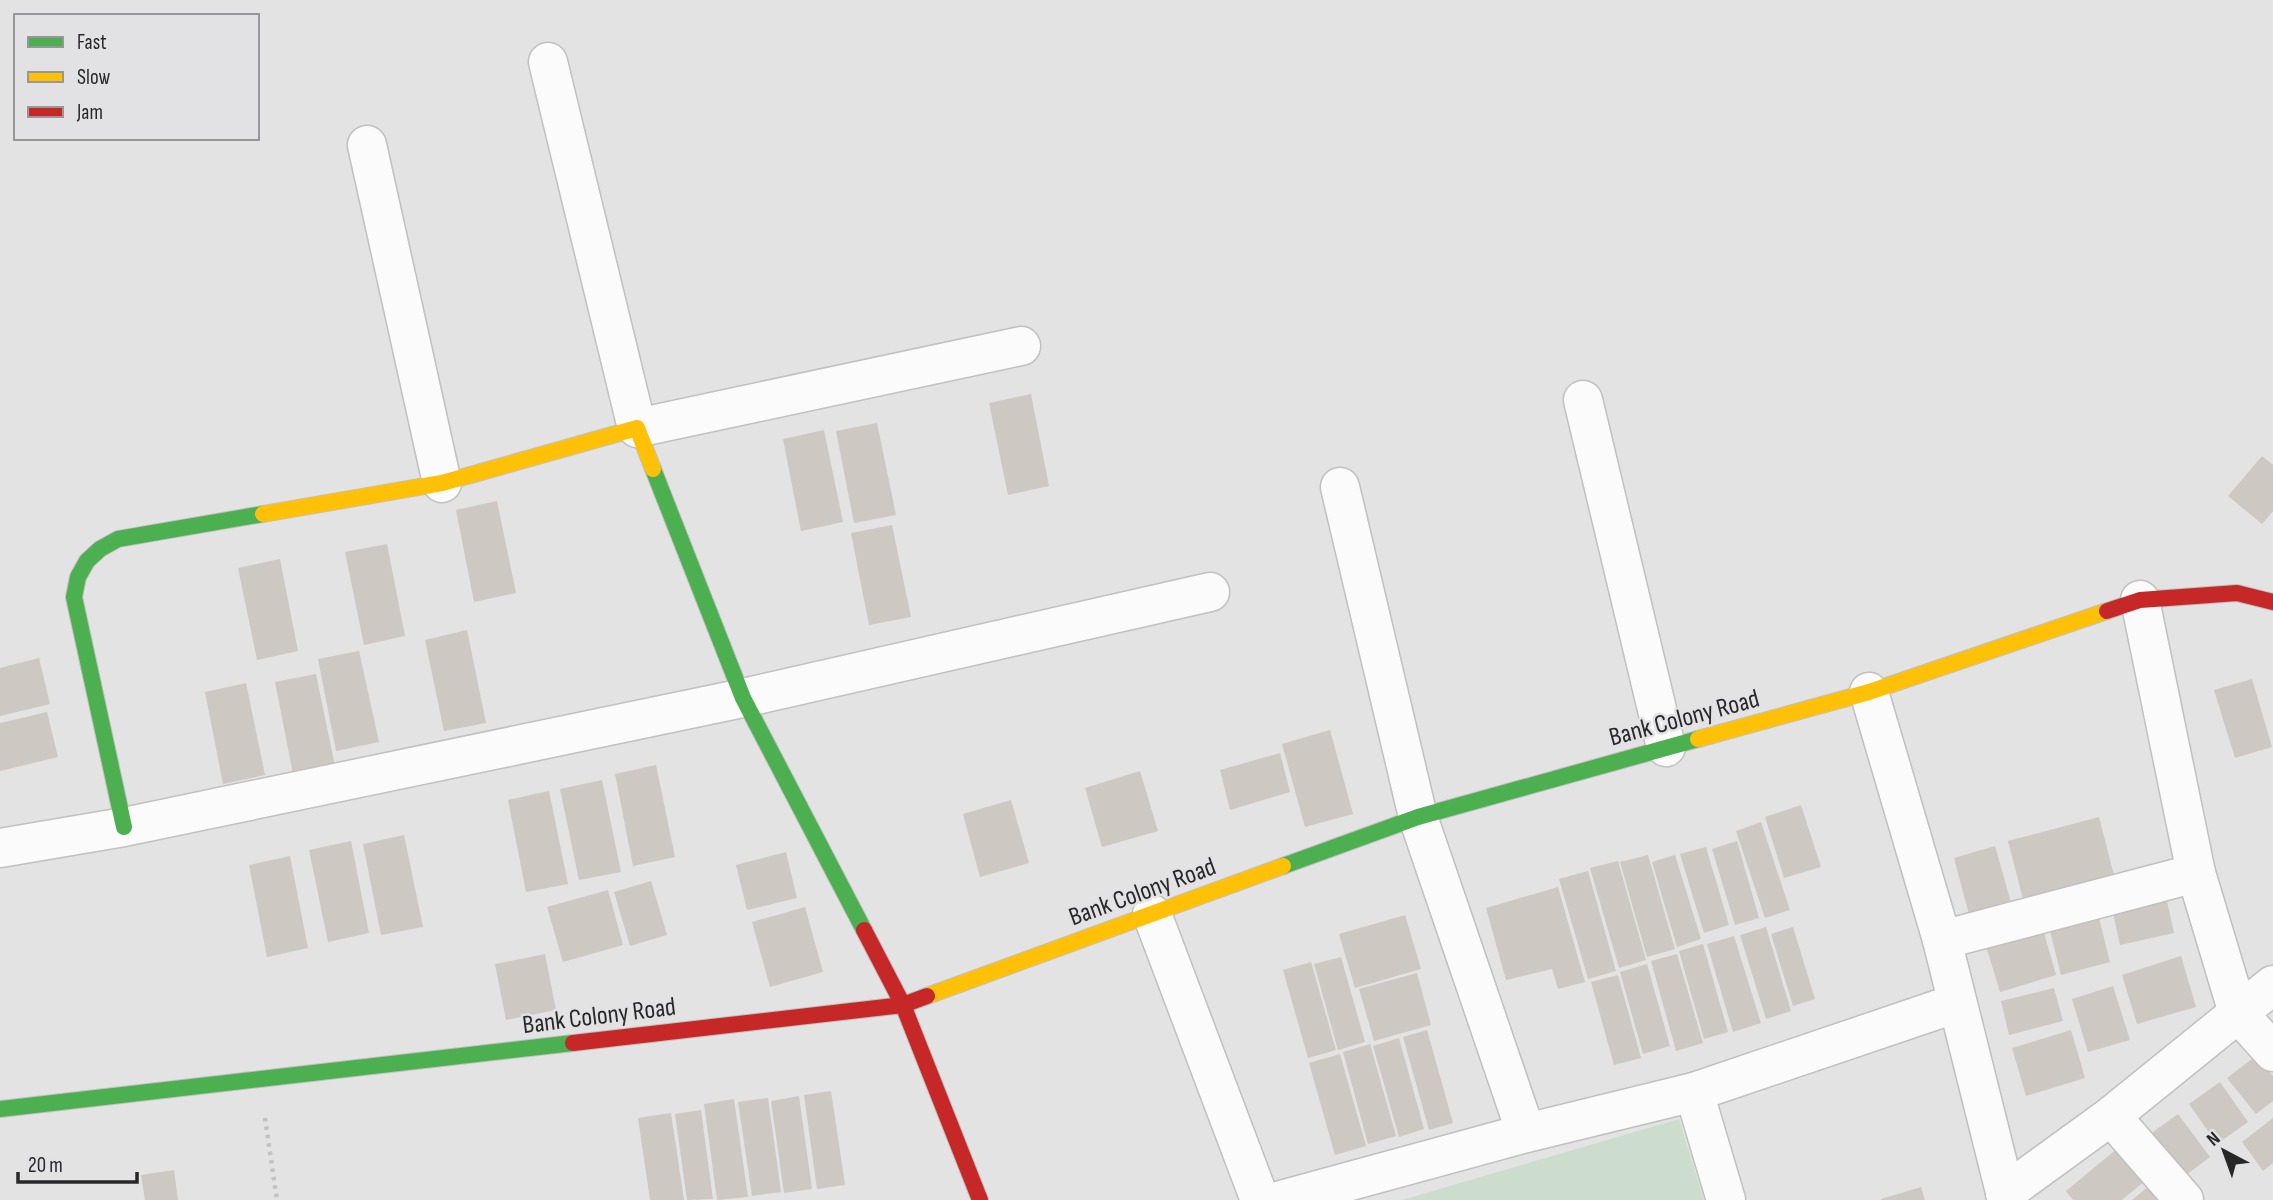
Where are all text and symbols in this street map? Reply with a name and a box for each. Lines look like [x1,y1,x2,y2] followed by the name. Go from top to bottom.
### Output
[14,14,259,140] legend
[77,30,107,55] text: Fast
[77,65,111,90] text: Slow
[76,100,103,125] text: Jam
[1606,684,1763,753] street label: Bank Colony Road
[1065,851,1220,933] street label: Bank Colony Road
[521,992,678,1041] street label: Bank Colony Road
[2189,1116,2259,1186] north arrow
[2202,1127,2225,1151] text: N
[18,1140,136,1184] scale bar
[28,1153,63,1178] text: 20 m

